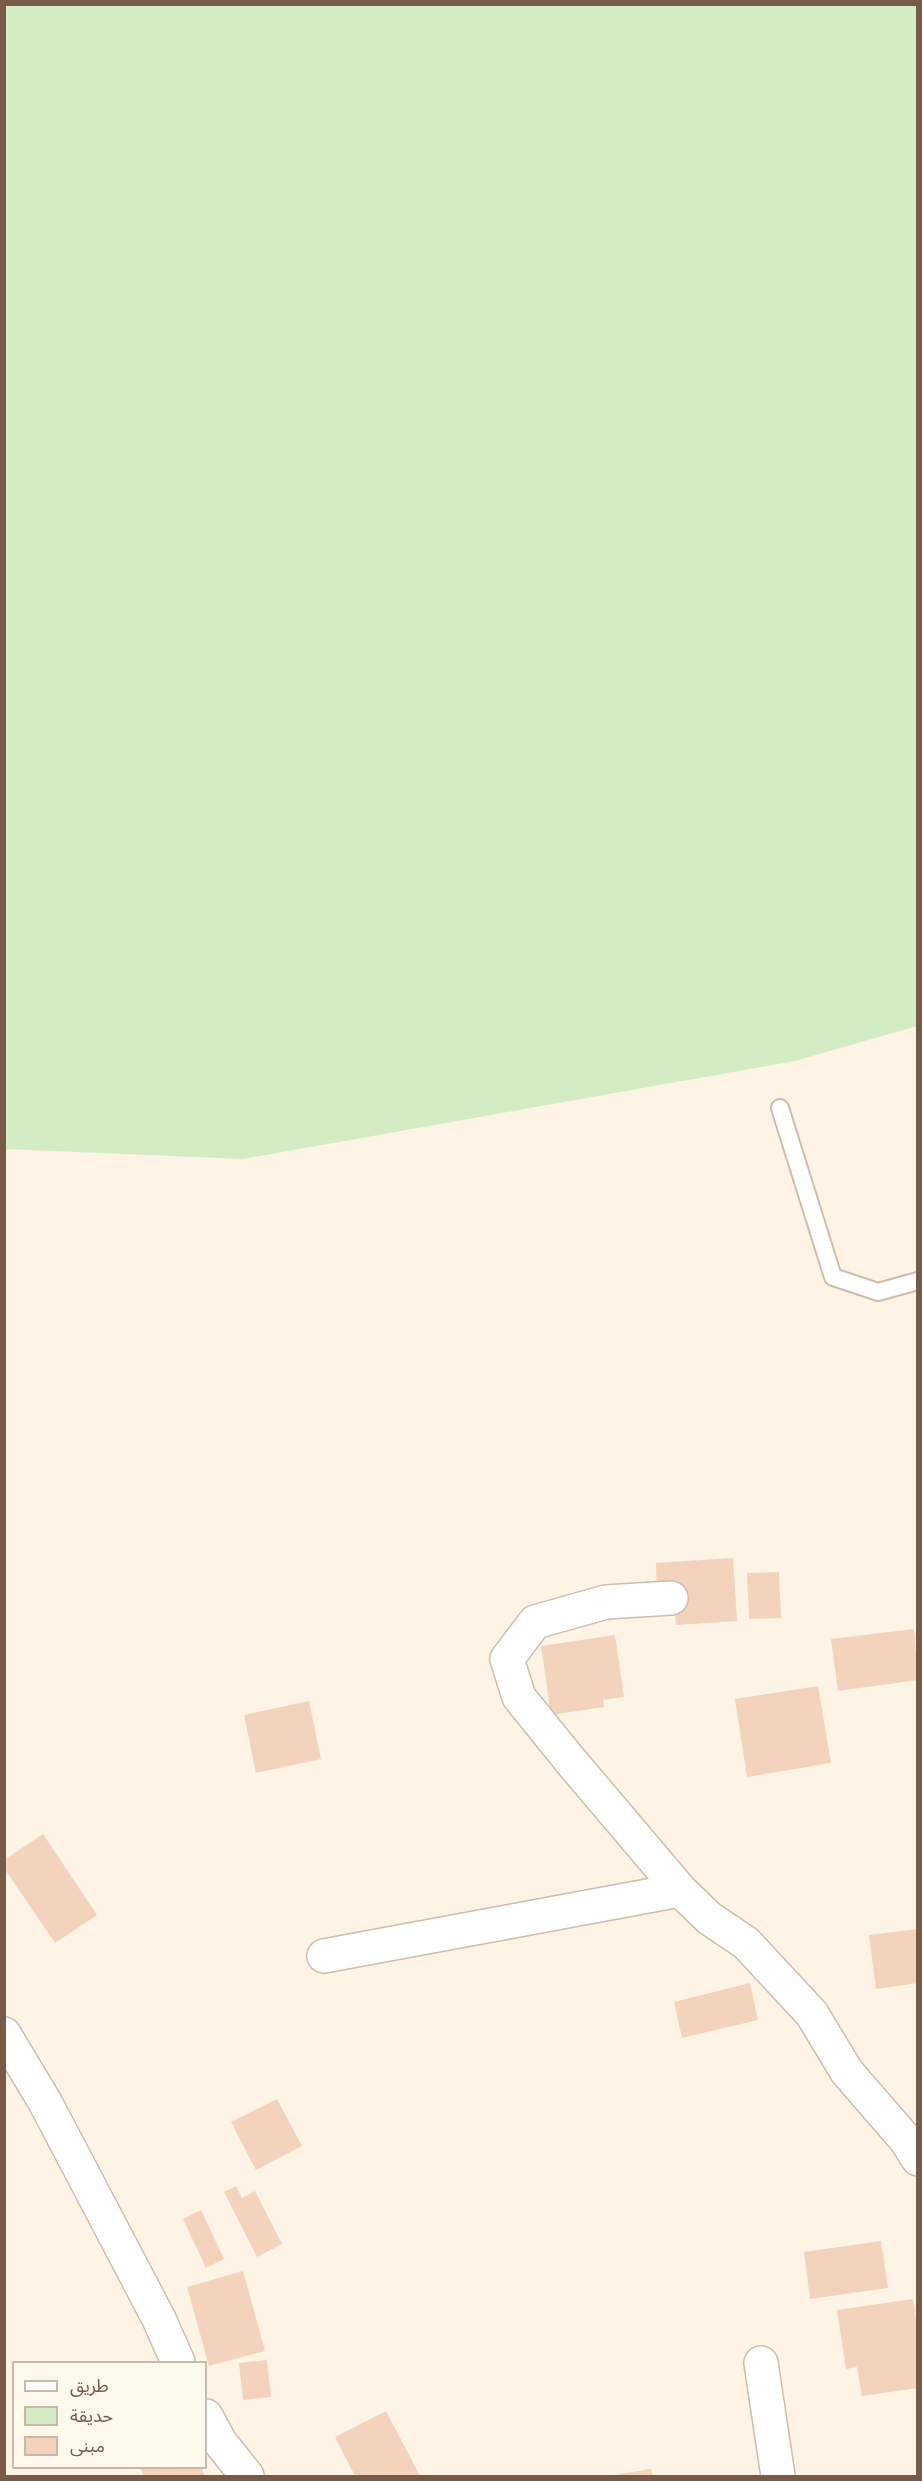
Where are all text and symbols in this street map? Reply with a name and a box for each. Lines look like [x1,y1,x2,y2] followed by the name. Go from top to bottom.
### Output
[12,2361,207,2469] legend
[70,2378,109,2396] text: طريق
[70,2408,113,2426] text: حديقة
[70,2438,105,2456] text: مبنى

